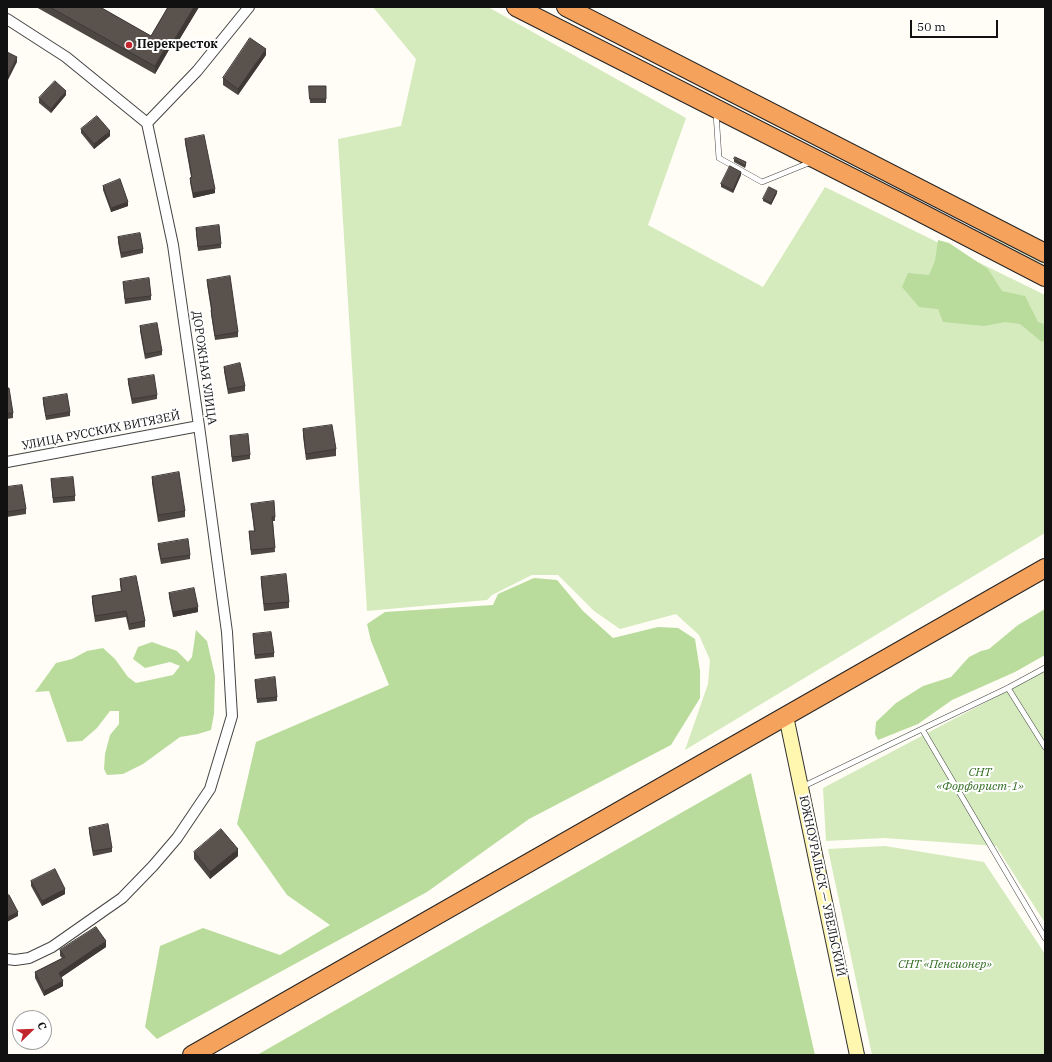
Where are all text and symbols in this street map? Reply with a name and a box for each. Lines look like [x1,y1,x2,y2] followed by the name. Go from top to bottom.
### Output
[912,12,1000,38] scale bar
[917,19,946,34] text: 50 m
[137,38,218,52] place label: Перекресток
[124,40,134,50] marker: Перекресток
[189,310,219,426] street label: ДОРОЖНАЯ УЛИЦА
[21,409,181,453] street label: УЛИЦА РУССКИХ ВИТЯЗЕЙ
[936,766,1024,794] park label: СНТ «Форфорист-1»
[796,794,848,978] street label: ЮЖНОУРАЛЬСК — УВЕЛЬСКИЙ
[898,958,992,972] park label: СНТ «Пенсионер»
[12,1010,52,1050] north arrow
[34,1020,50,1032] text: С

